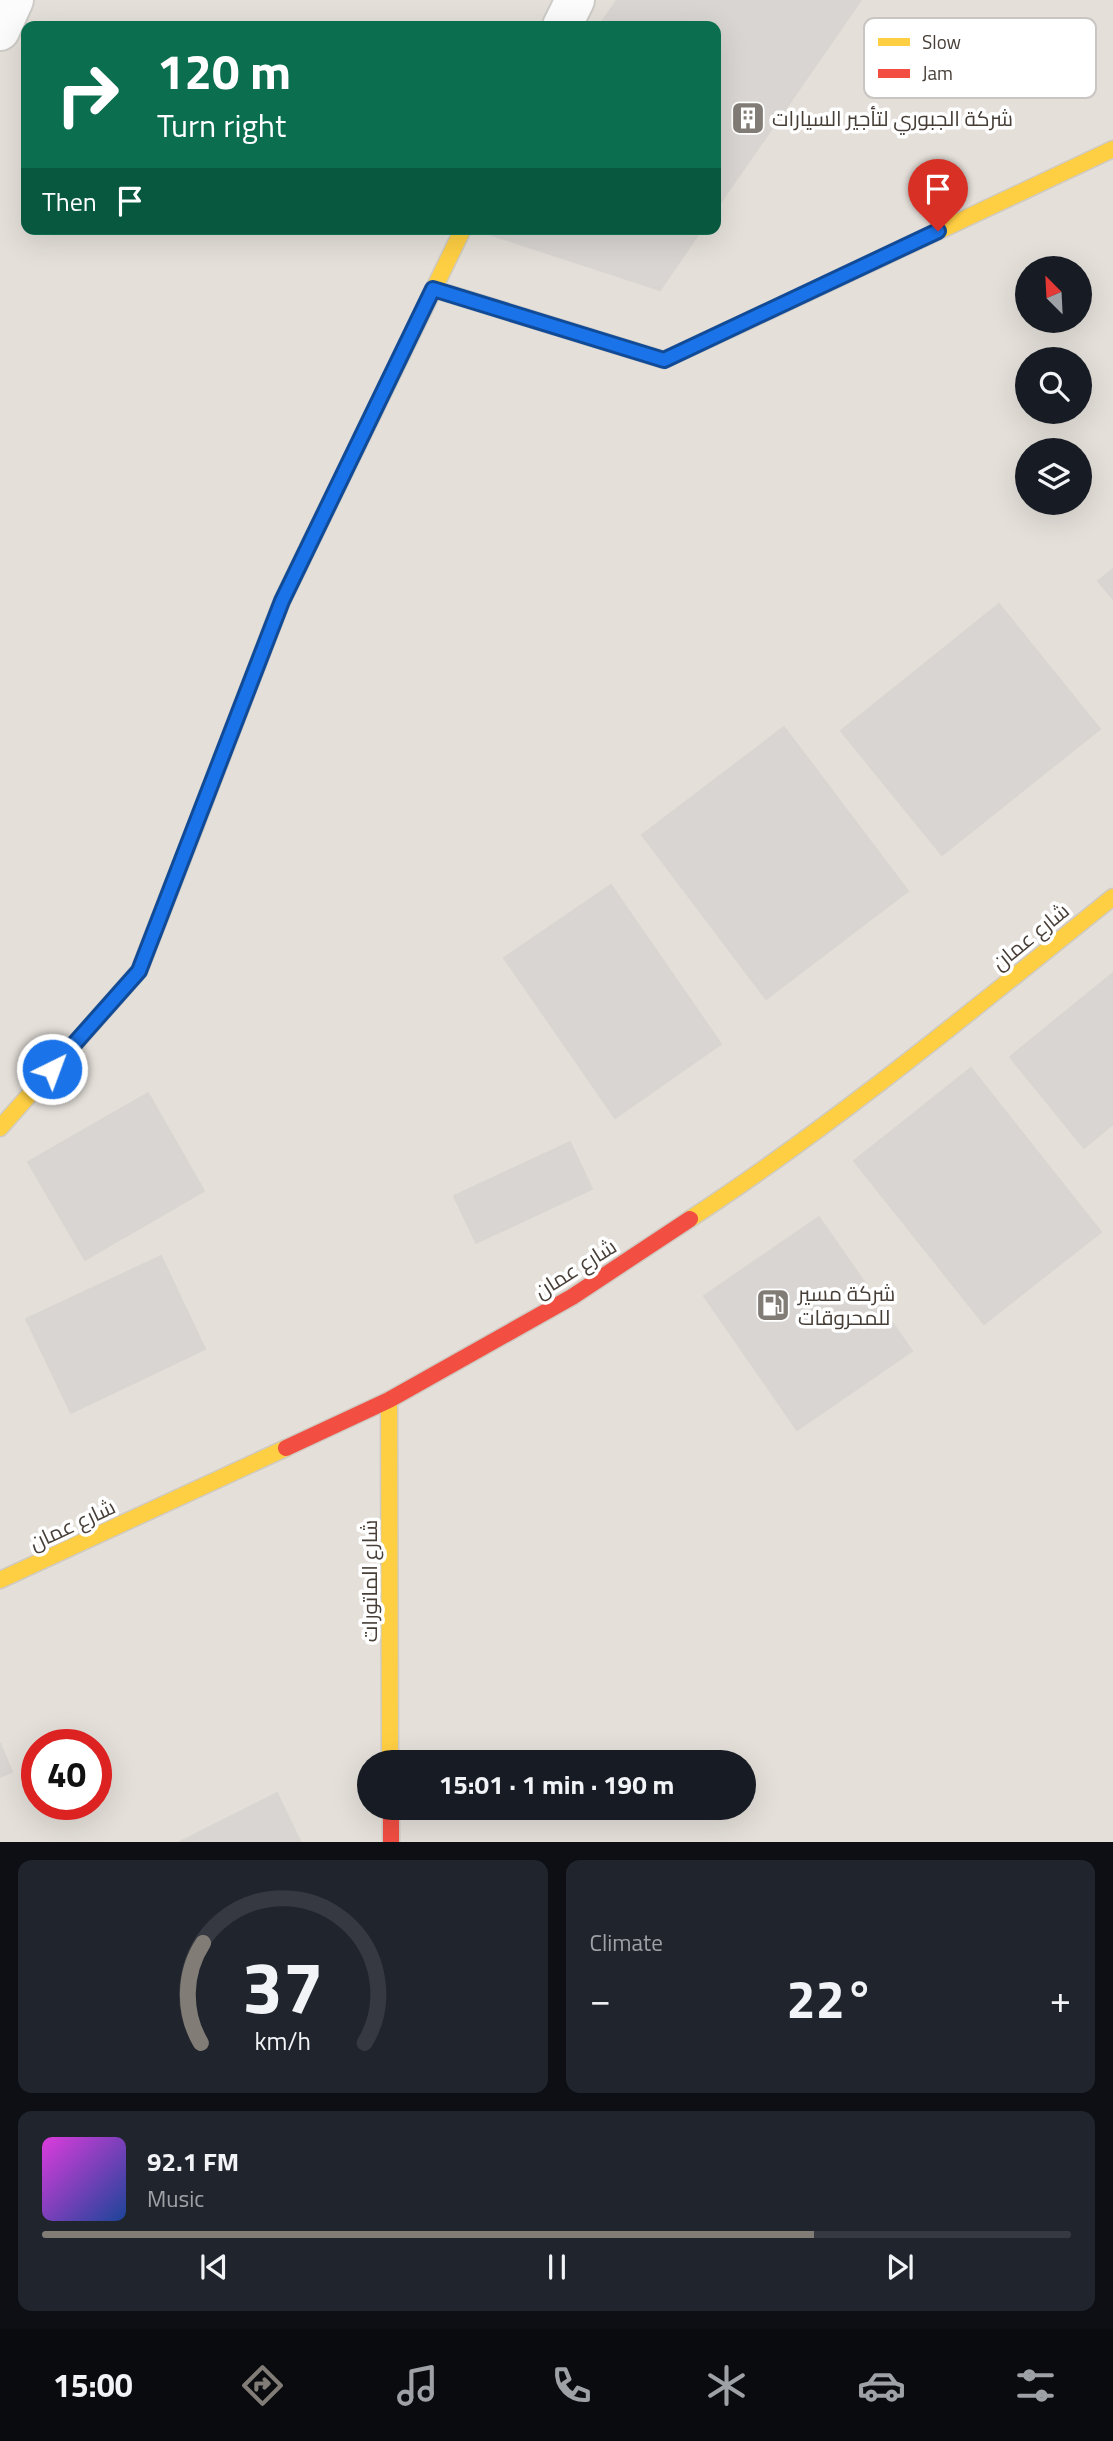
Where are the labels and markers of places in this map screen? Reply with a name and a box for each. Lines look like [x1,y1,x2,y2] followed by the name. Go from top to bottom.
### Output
[729,99,767,137] building icon: شركة الجبوري لتأجير السيارات
[772,102,1013,135] place label: شركة الجبوري لتأجير السيارات
[908,159,968,231] pin
[797,1277,895,1333] place label: شركة مسير للمحروقات
[754,1286,792,1324] fuel station icon: شركة مسير للمحروقات

